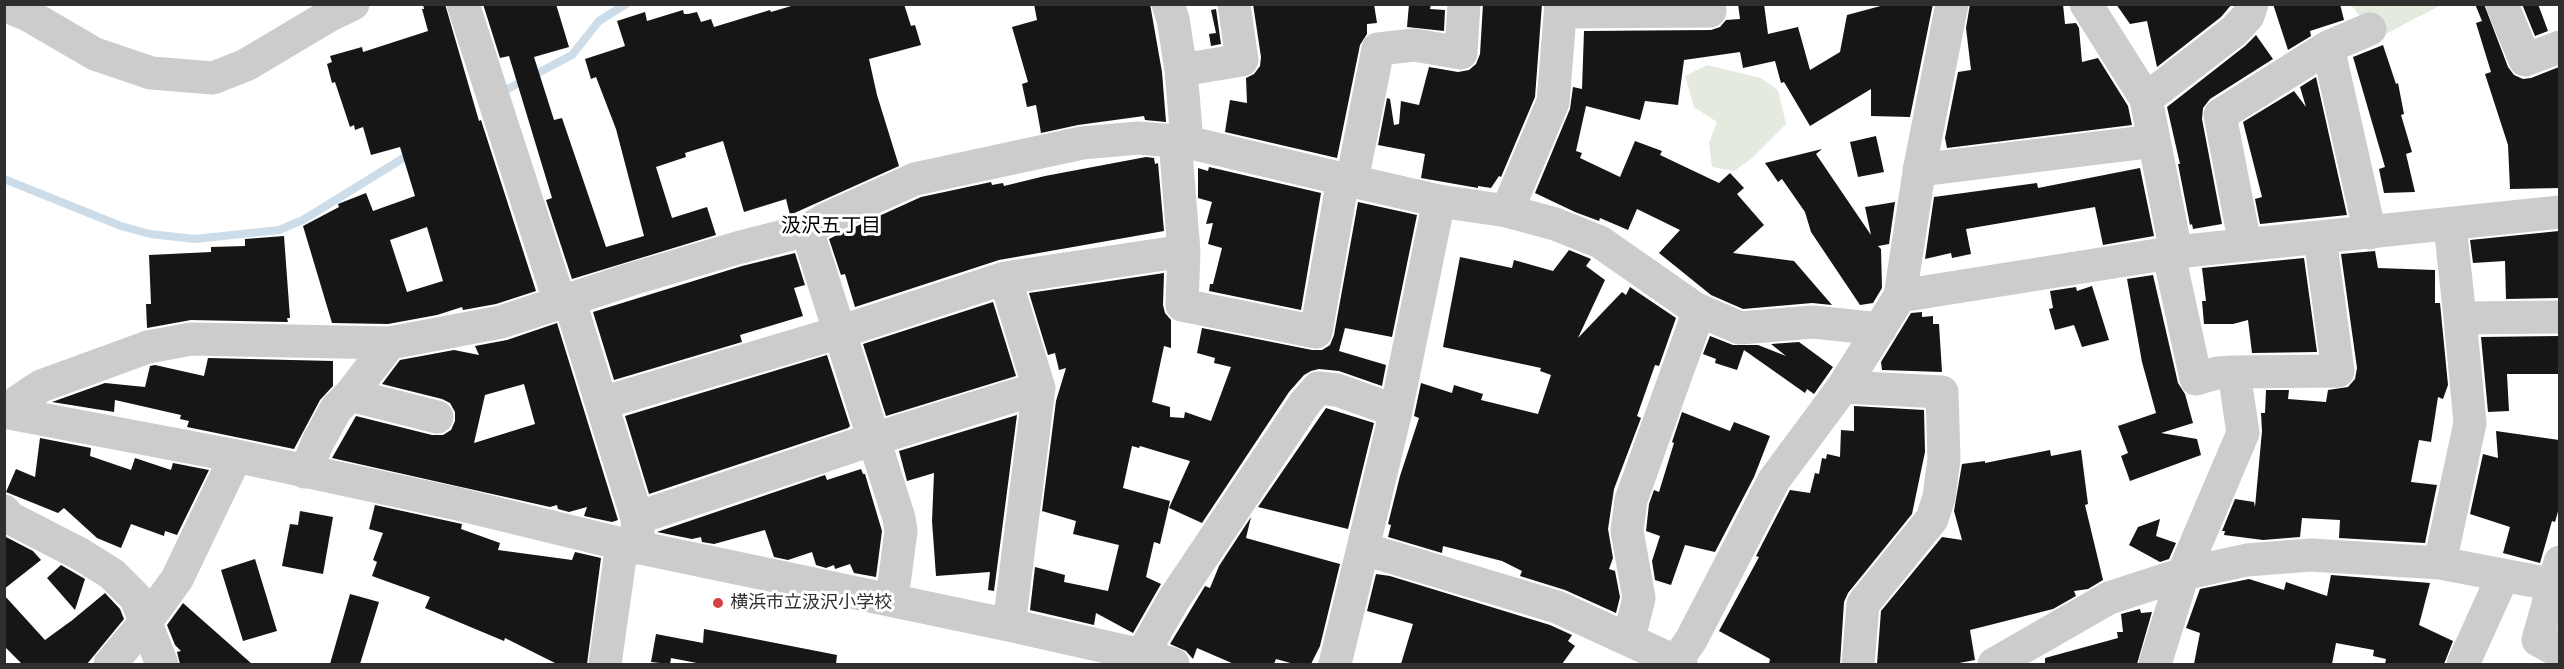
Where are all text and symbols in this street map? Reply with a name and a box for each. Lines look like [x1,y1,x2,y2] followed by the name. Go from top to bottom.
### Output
[781,214,881,238] district label: 汲沢五丁目
[730,592,892,614] place label: 横浜市立汲沢小学校
[711,596,725,610] marker: 横浜市立汲沢小学校

